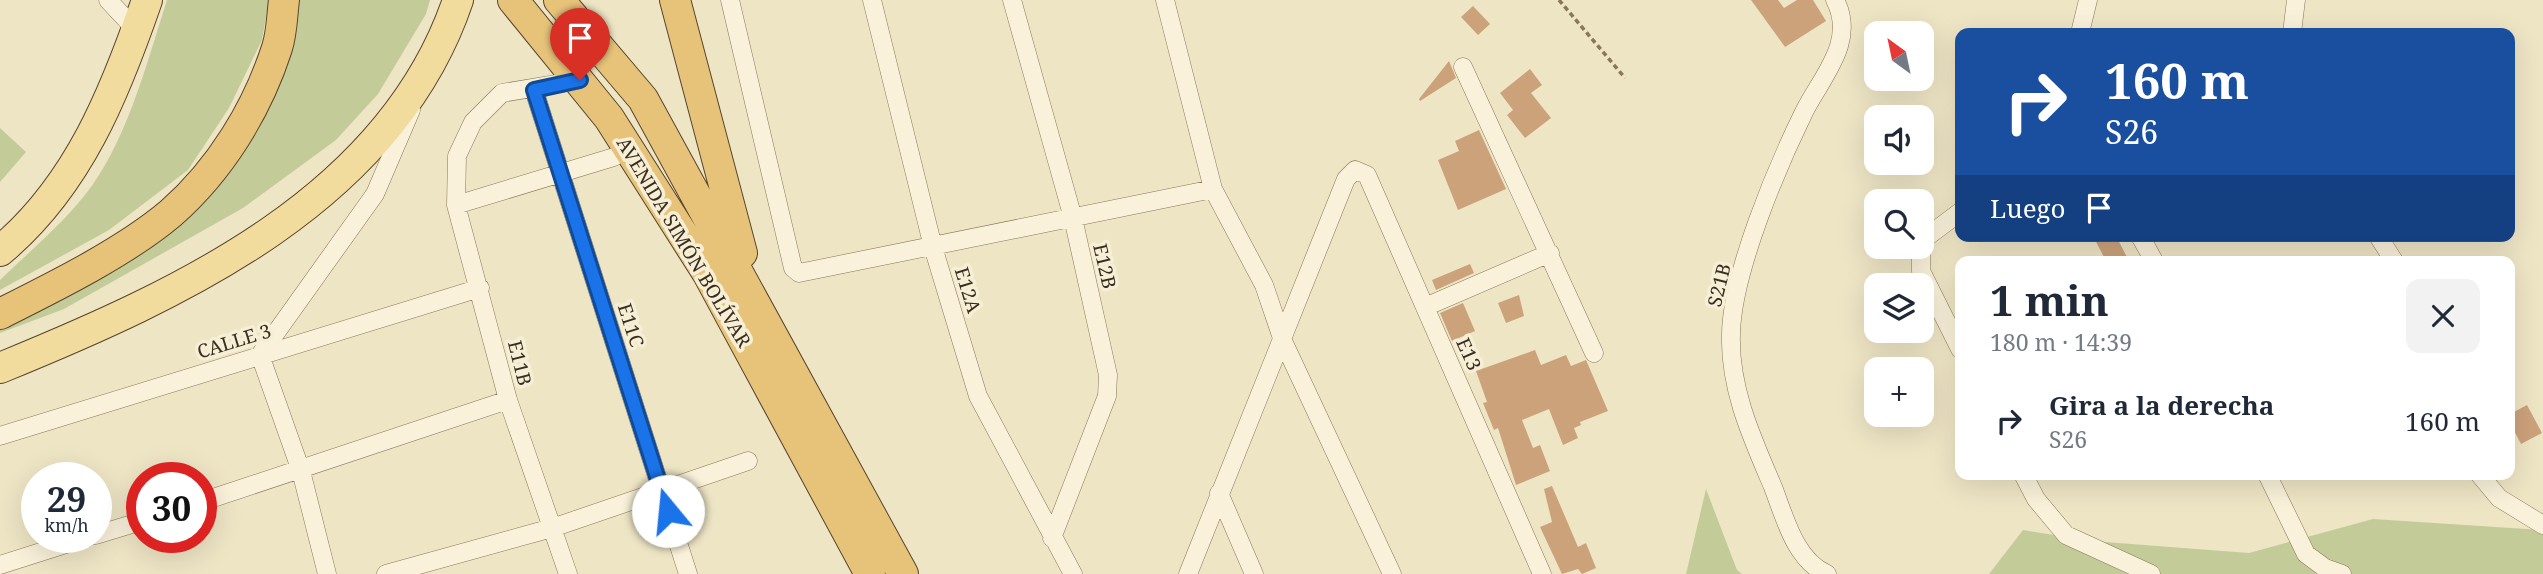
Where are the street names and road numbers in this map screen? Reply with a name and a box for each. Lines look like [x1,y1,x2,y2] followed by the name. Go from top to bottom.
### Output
[611,132,757,352] street label: AVENIDA SIMÓN BOLÍVAR
[1087,241,1123,291] street label: E12B
[1701,261,1737,309] street label: S21B
[949,264,987,317] street label: E12A
[612,300,650,351] street label: E11C
[194,317,274,365] street label: CALLE 3
[1450,334,1488,374] street label: E13
[502,338,538,388] street label: E11B

